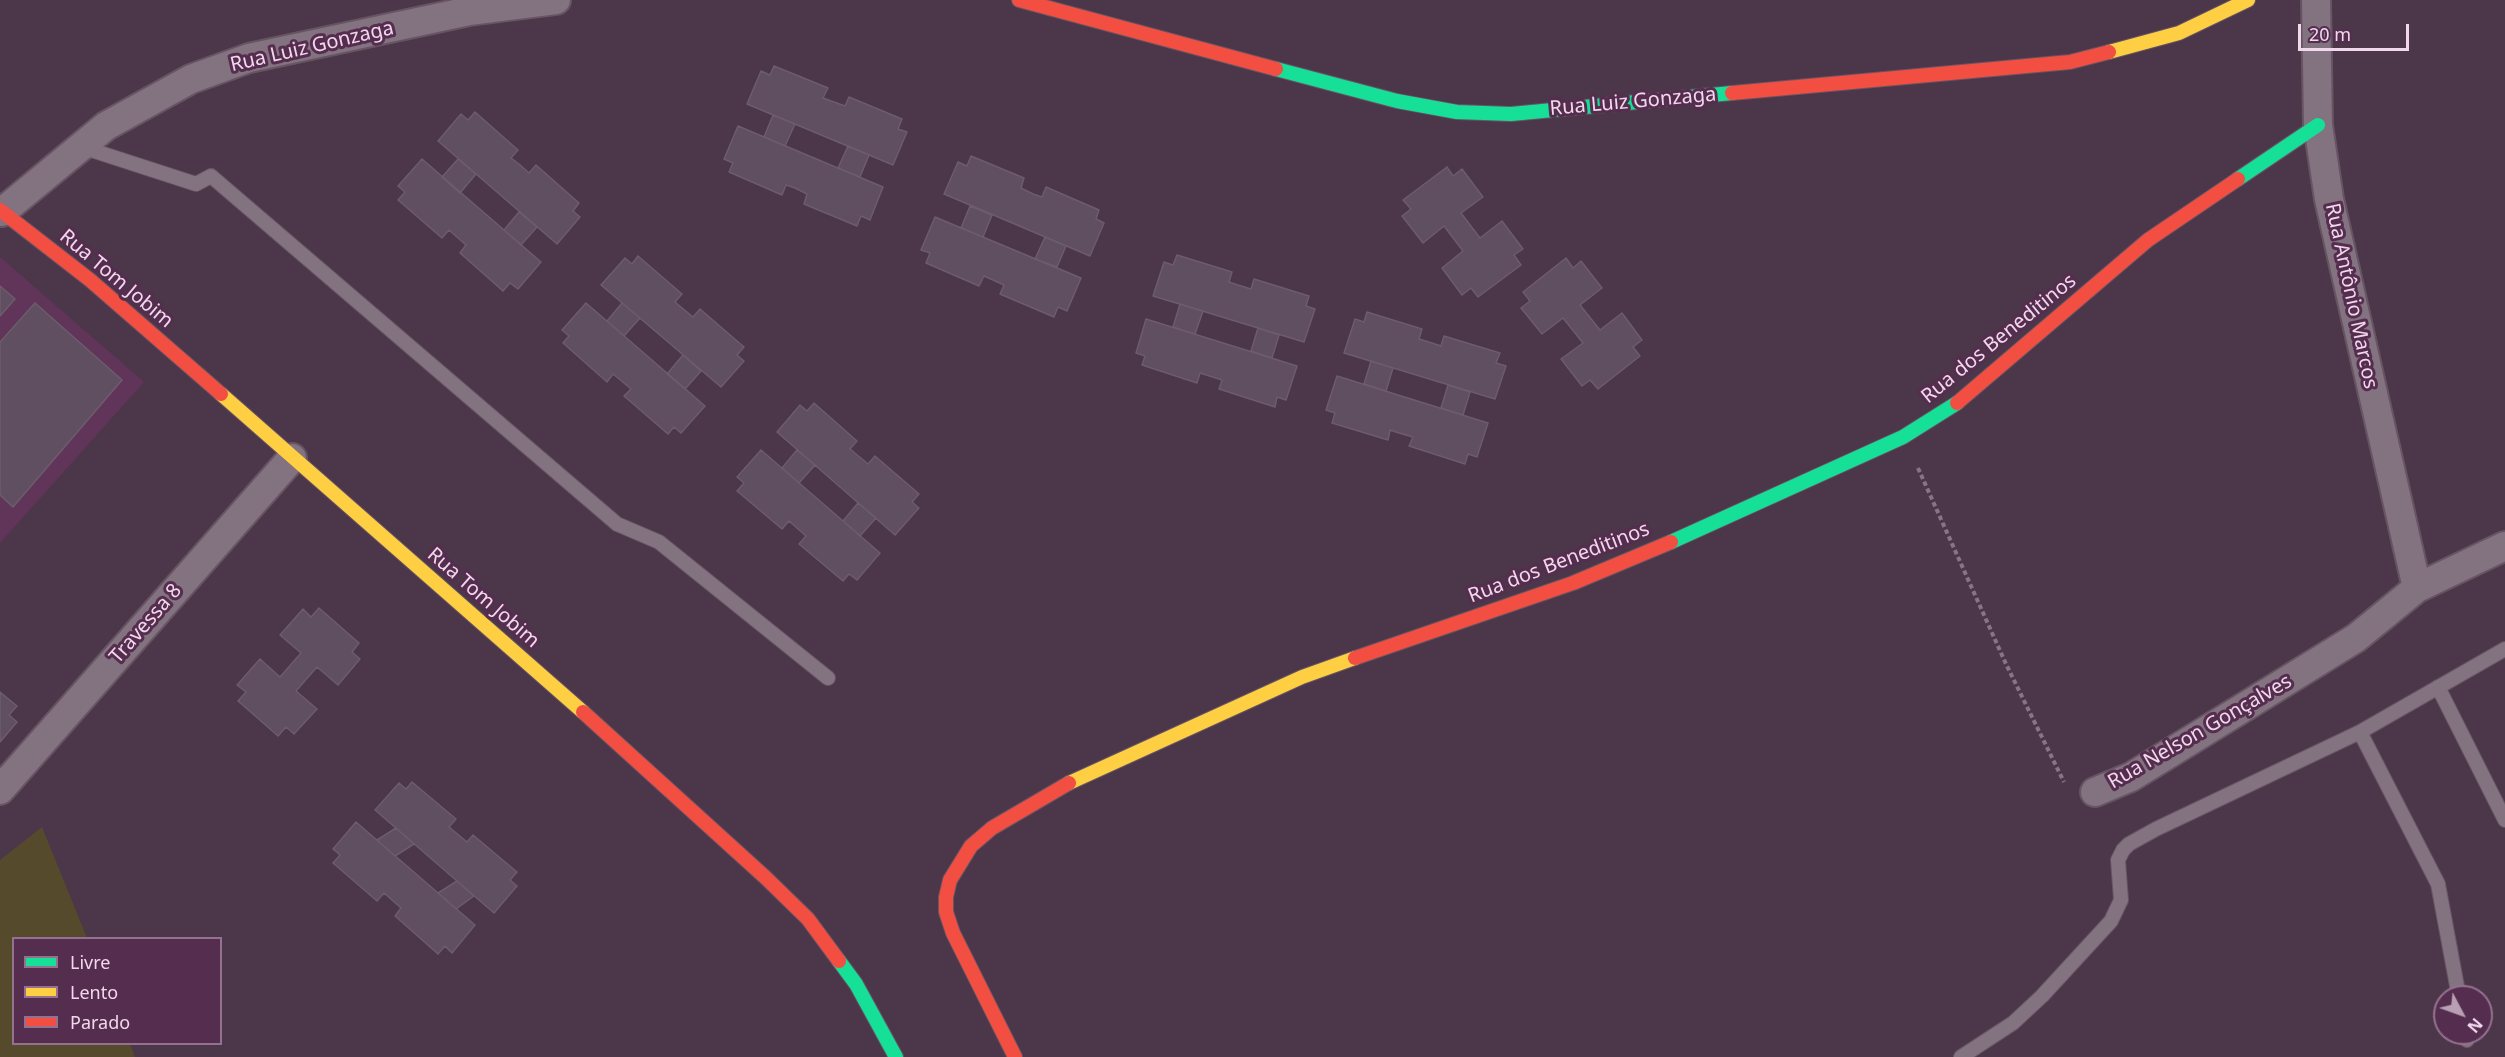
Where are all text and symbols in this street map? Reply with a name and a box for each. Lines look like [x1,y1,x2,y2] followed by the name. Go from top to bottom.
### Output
[2301,12,2412,50] scale bar
[228,17,396,77] street label: Rua Luiz Gonzaga
[2309,22,2351,46] text: 20 m
[1549,83,1717,121] street label: Rua Luiz Gonzaga
[2320,201,2382,391] street label: Rua Antônio Marcos
[54,225,178,333] street label: Rua Tom Jobim
[1917,269,2081,409] street label: Rua dos Beneditinos
[1465,517,1653,609] street label: Rua dos Beneditinos
[422,543,544,653] street label: Rua Tom Jobim
[105,579,187,669] street label: Travessa 8
[2104,670,2296,794] street label: Rua Nelson Gonçalves
[12,937,222,1045] legend
[70,950,110,974] text: Livre
[70,980,118,1004] text: Lento
[2433,985,2493,1045] north arrow
[70,1010,130,1034] text: Parado
[2463,1013,2488,1038] text: N

